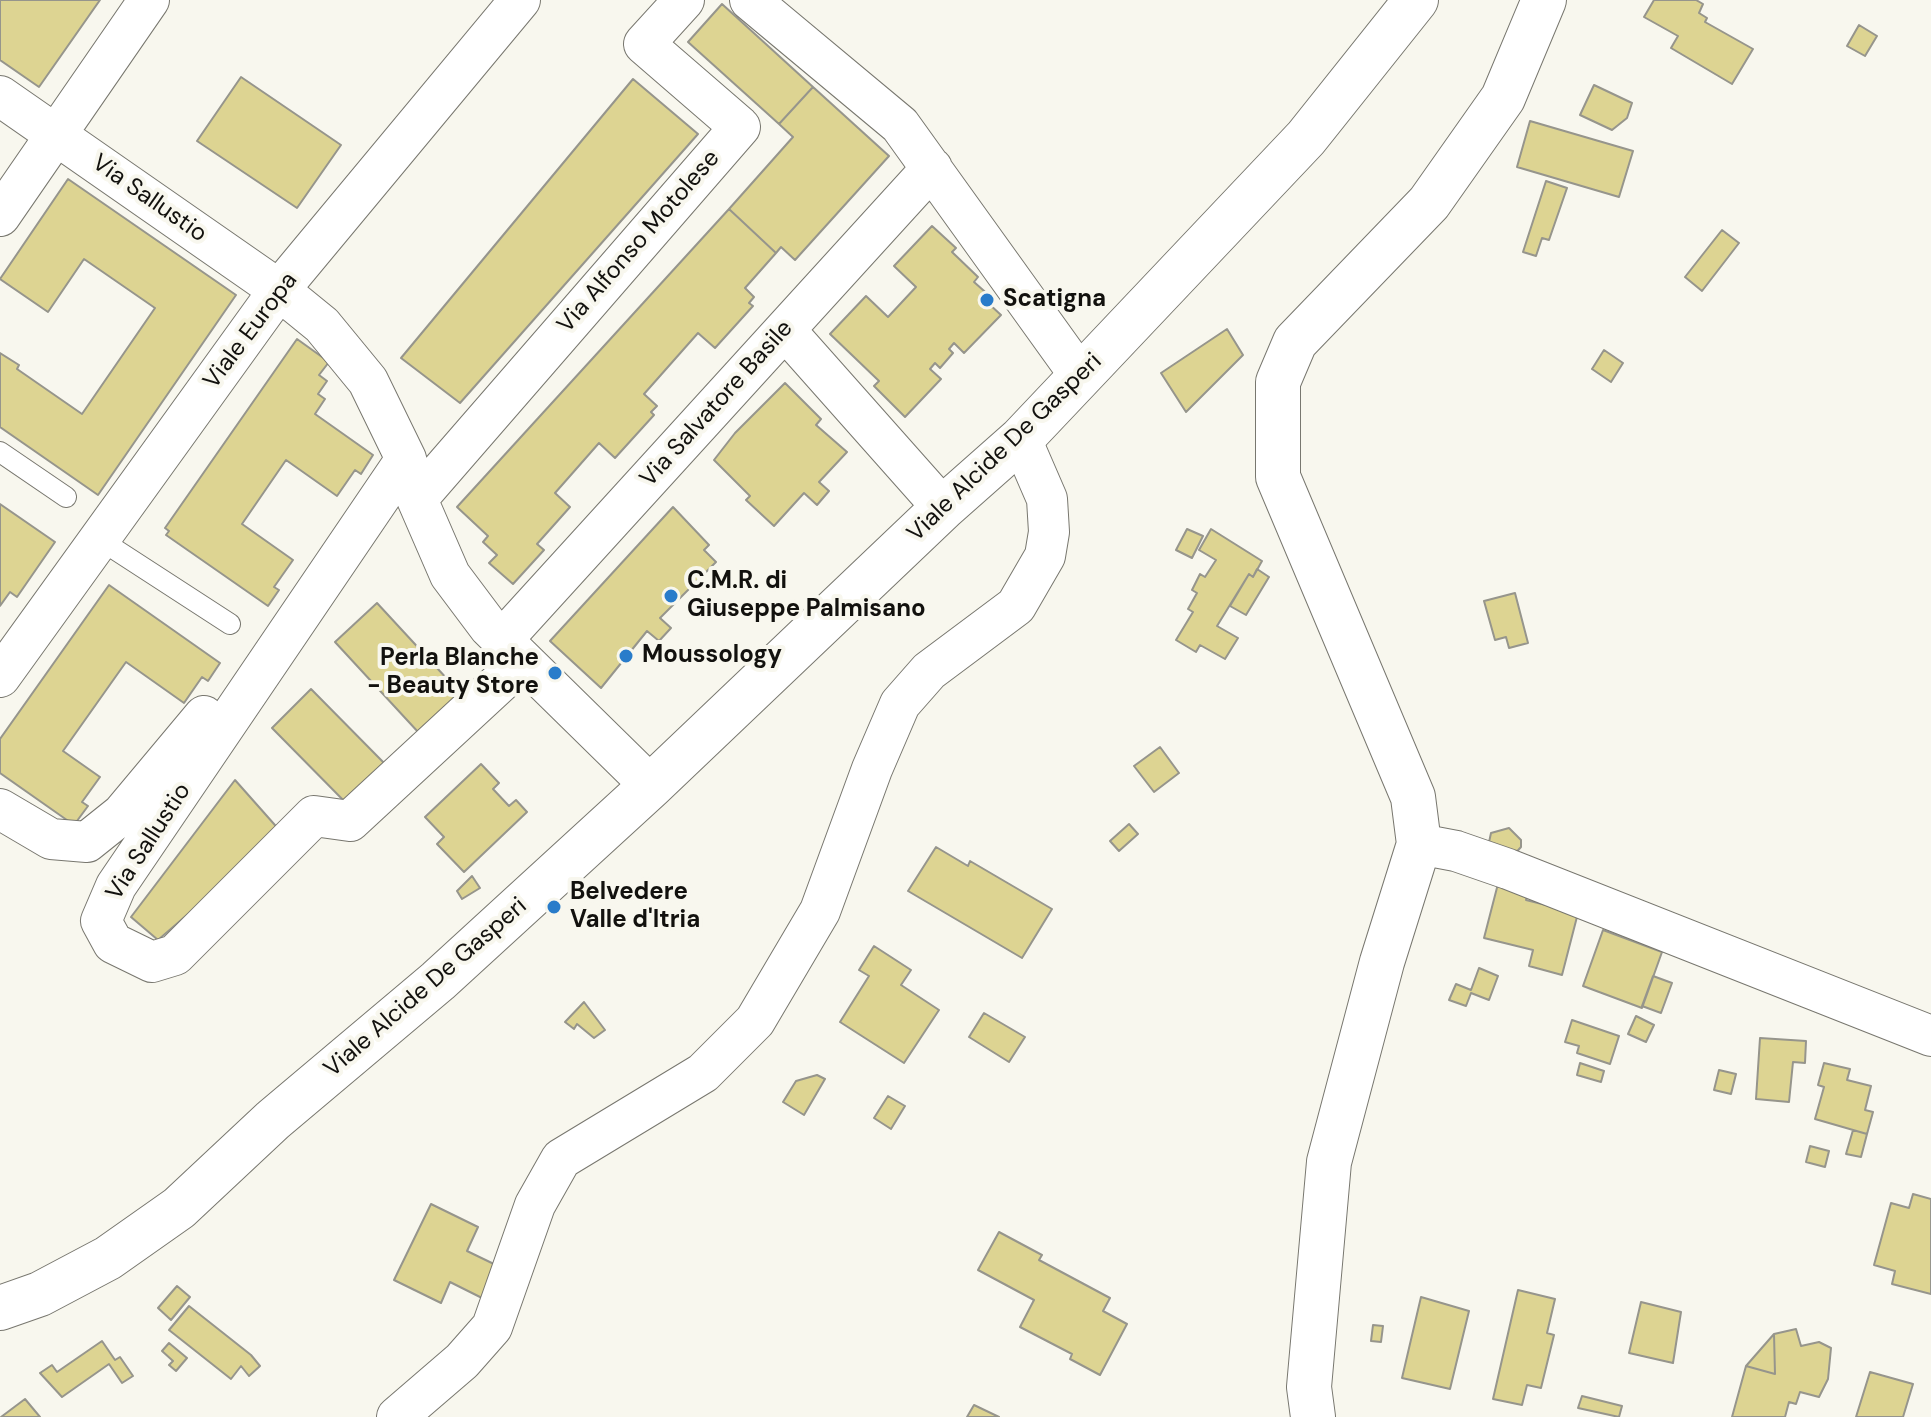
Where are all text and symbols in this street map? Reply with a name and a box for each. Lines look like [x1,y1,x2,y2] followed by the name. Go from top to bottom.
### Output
[552,145,726,339] street label: Via Alfonso Motolese
[86,149,212,249] street label: Via Sallustio
[198,267,304,395] street label: Viale Europa
[1003,286,1106,314] place label: Scatigna
[978,291,996,309] marker: Scatigna
[635,315,799,493] street label: Via Salvatore Basile
[902,348,1108,548] street label: Viale Alcide De Gasperi
[687,568,926,624] place label: C.M.R. di Giuseppe Palmisano
[662,587,680,605] marker: C.M.R. di Giuseppe Palmisano
[642,642,782,670] place label: Moussology
[367,645,539,701] place label: Perla Blanche - Beauty Store
[617,647,635,665] marker: Moussology
[546,664,564,682] marker: Perla Blanche - Beauty Store
[101,778,197,906] street label: Via Sallustio
[570,879,700,935] place label: Belvedere Valle d'Itria
[319,892,533,1084] street label: Viale Alcide De Gasperi
[545,898,563,916] marker: Belvedere Valle d'Itria

